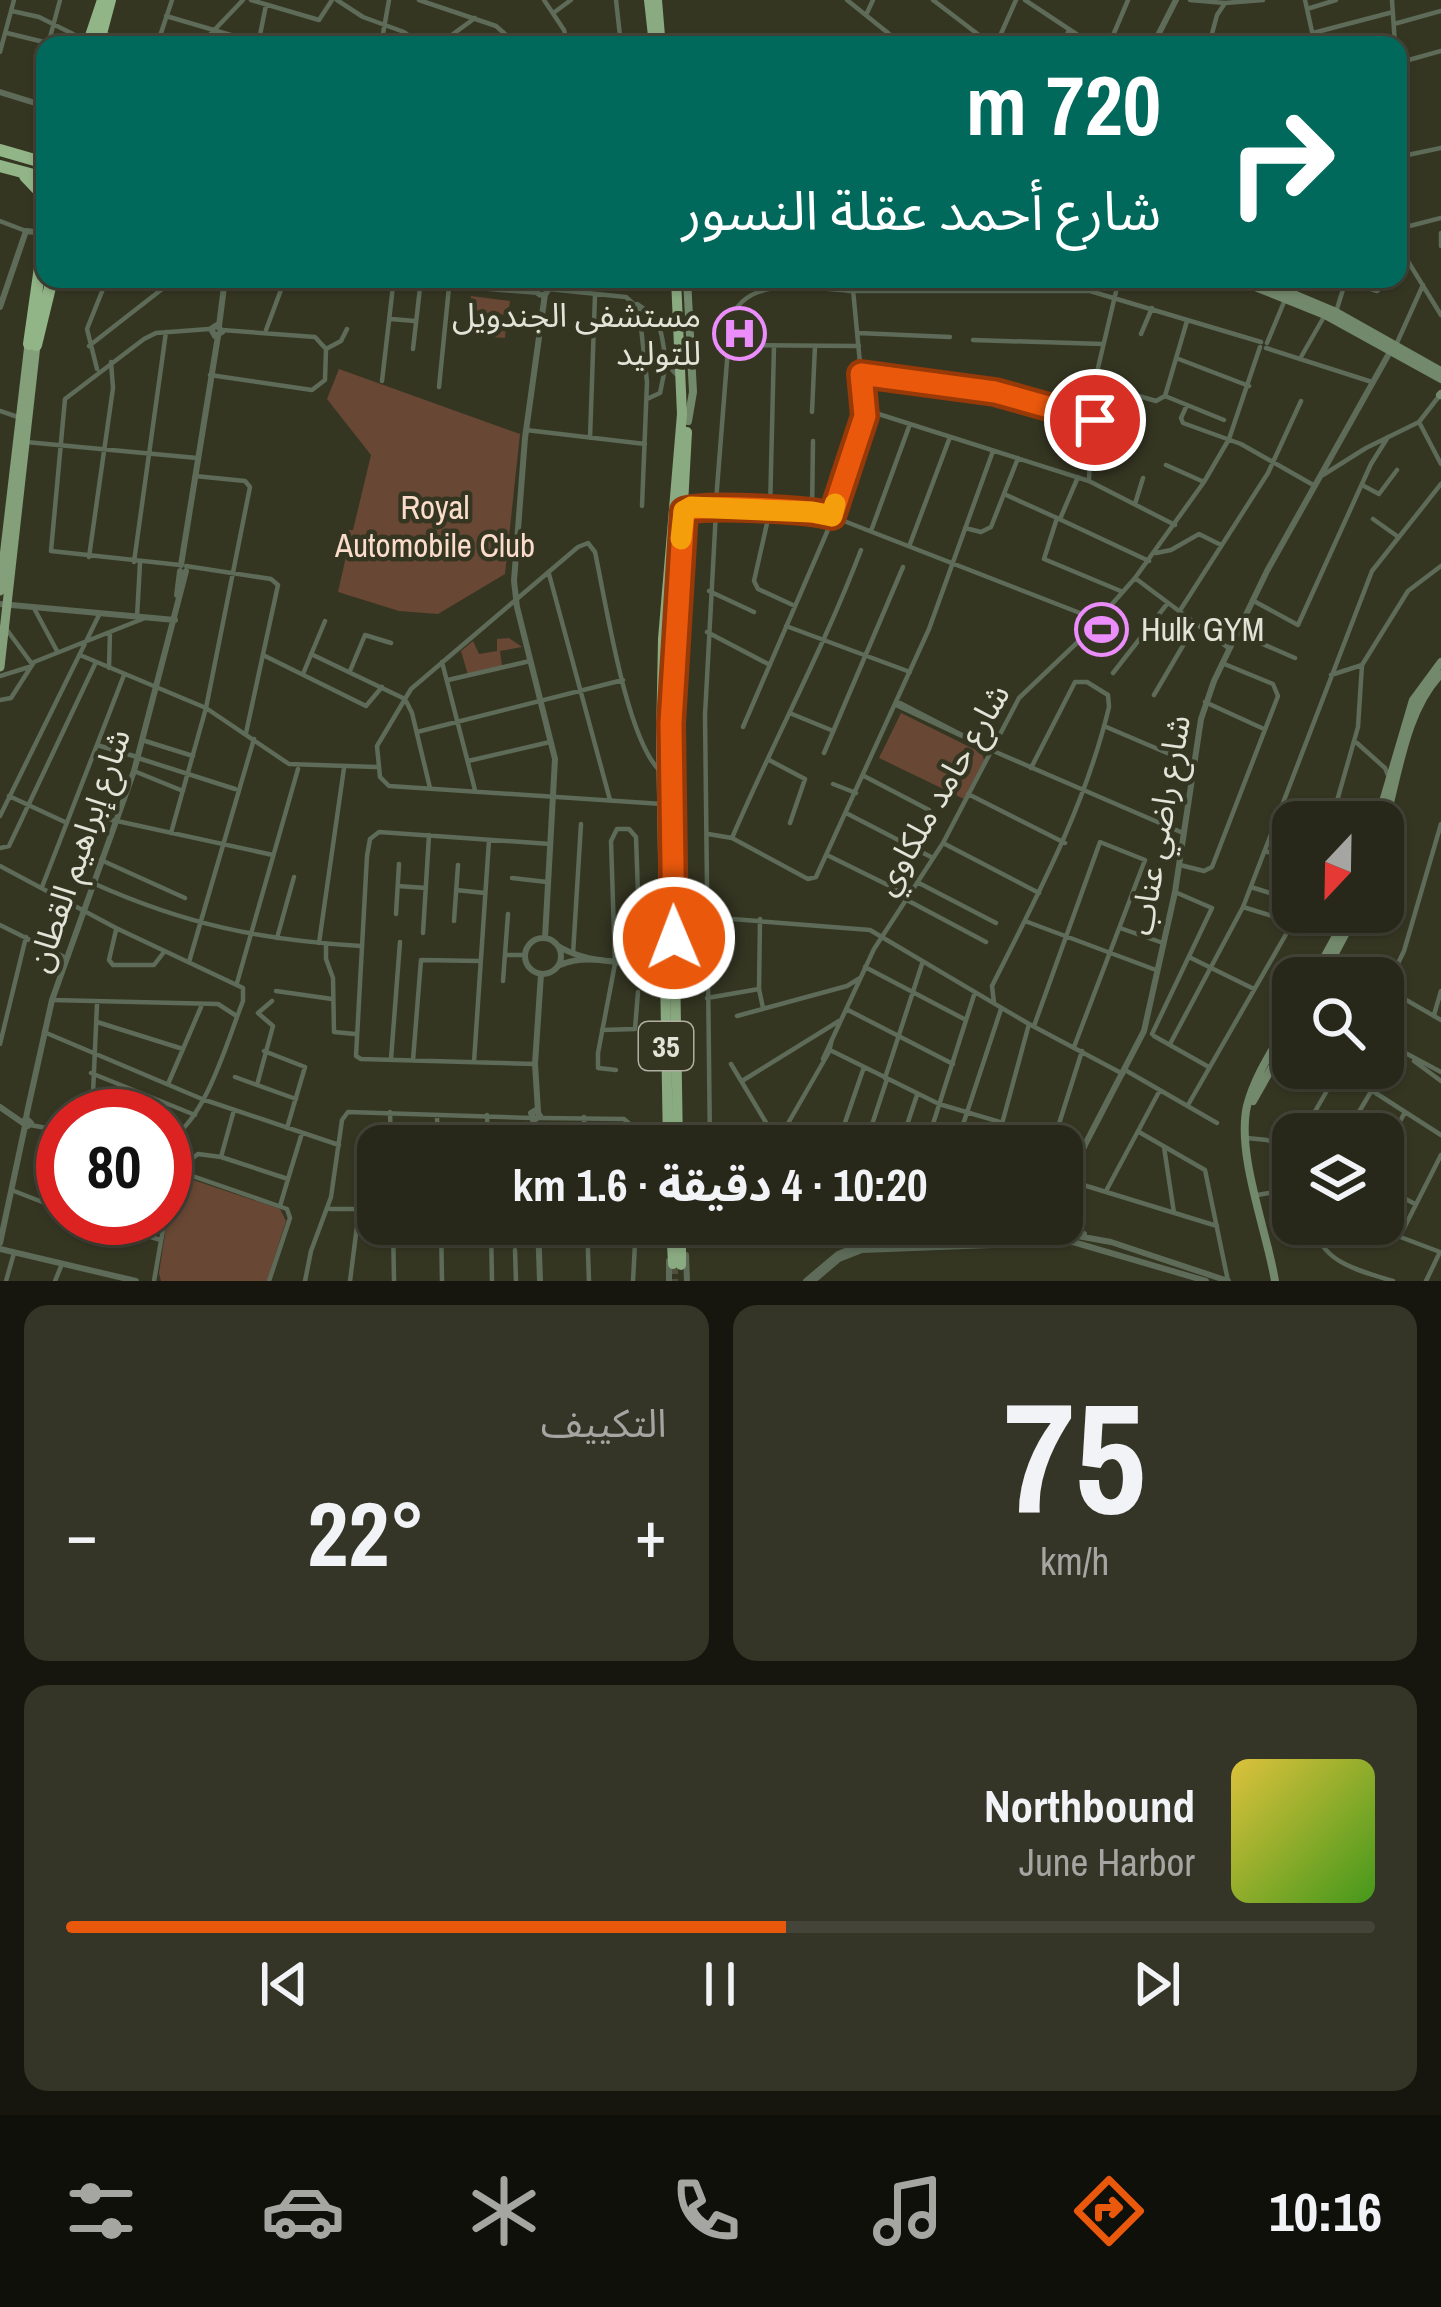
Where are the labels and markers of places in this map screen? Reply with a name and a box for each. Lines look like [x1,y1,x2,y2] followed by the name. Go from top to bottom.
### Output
[452,293,701,375] place label: مستشفى الجندويل للتوليد
[712,306,768,362] hospital icon: مستشفى الجندويل للتوليد
[1044,369,1146,471] pin
[1074,601,1130,657] sports icon: Hulk GYM
[1141,607,1264,651] place label: Hulk GYM

